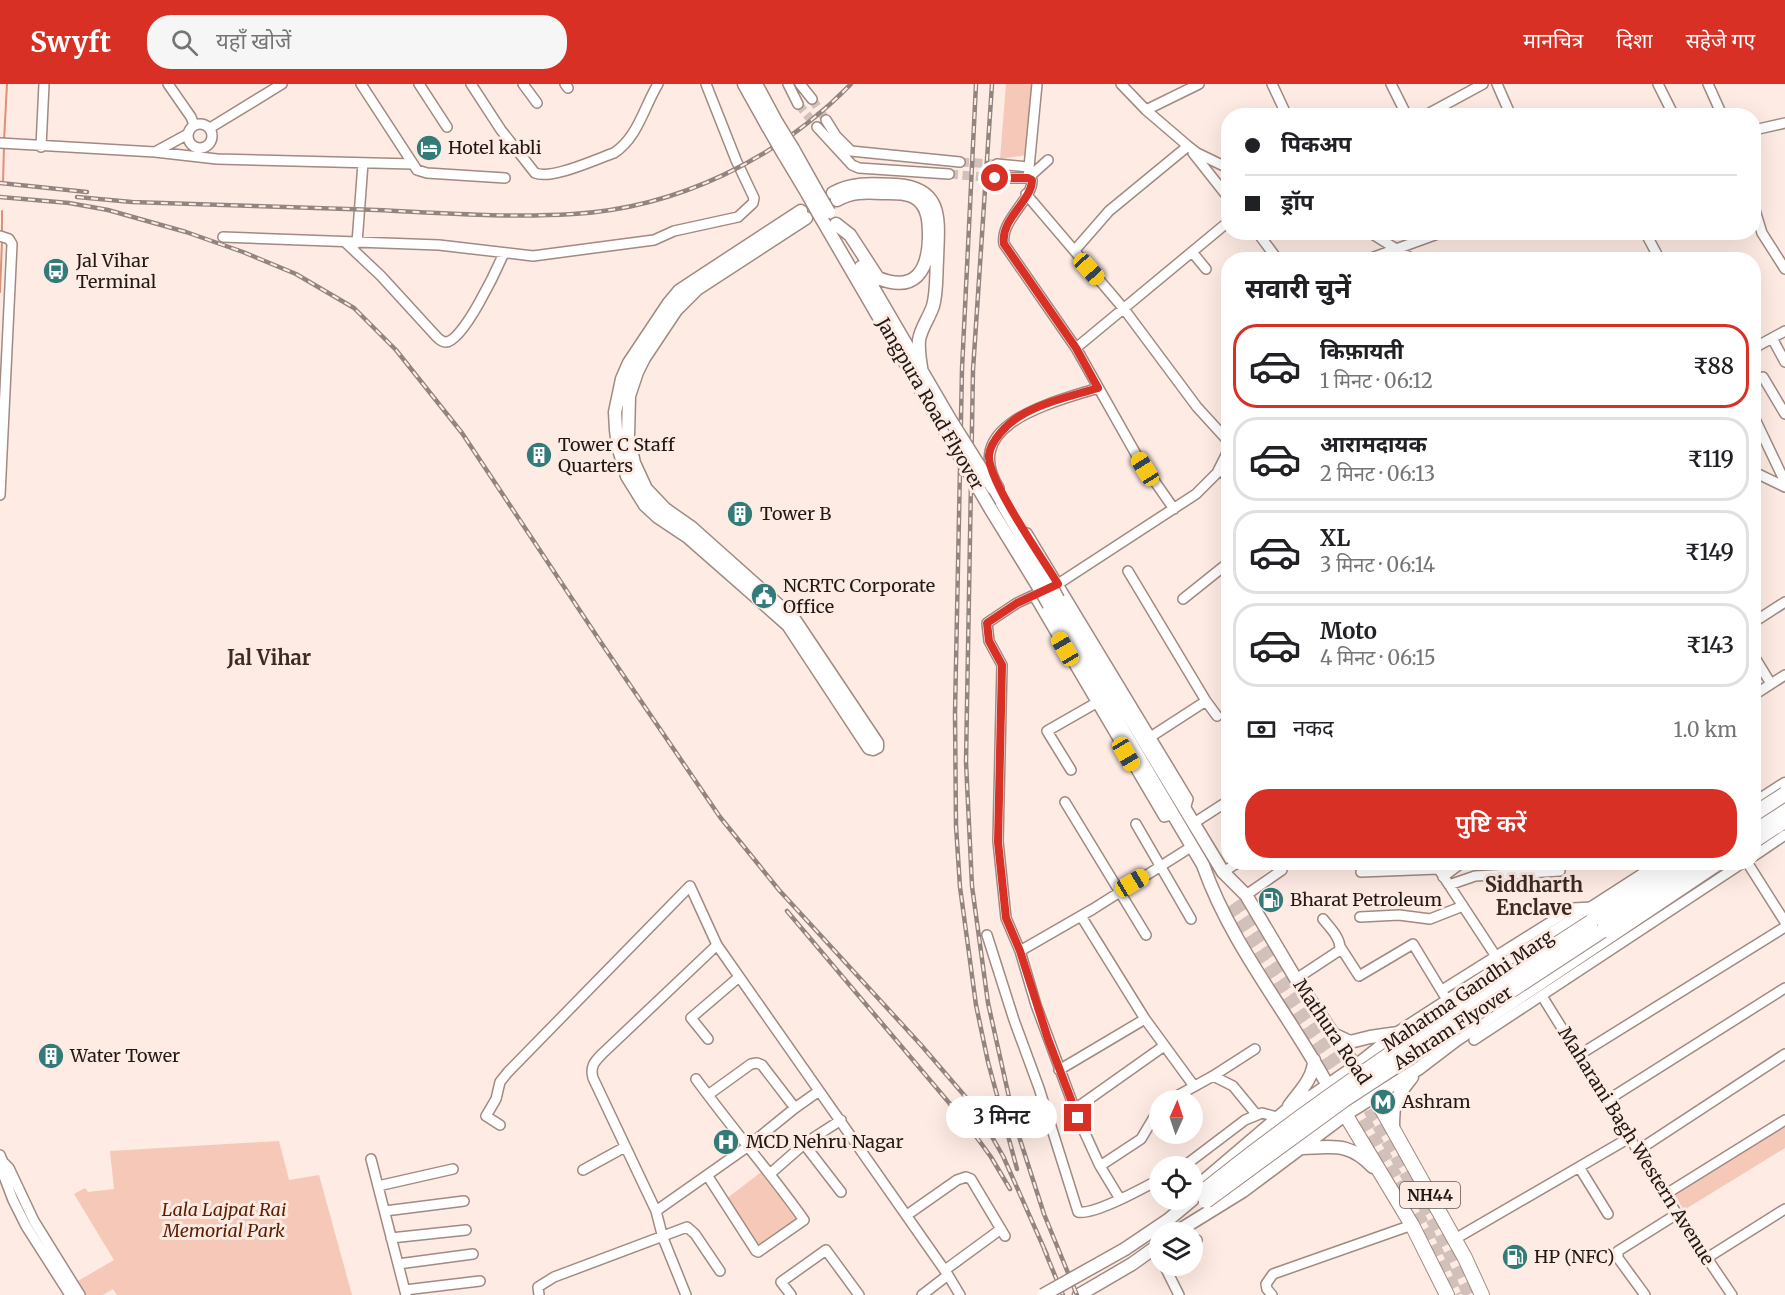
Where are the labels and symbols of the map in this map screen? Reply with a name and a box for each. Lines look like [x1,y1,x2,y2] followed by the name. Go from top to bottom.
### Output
[414,133,444,163] hotel icon: Hotel kabli
[448,136,542,159] place label: Hotel kabli
[981,164,1008,191] route start
[75,249,157,293] place label: Jal Vihar Terminal
[1070,250,1108,288] car
[41,256,71,286] bus stop icon: Jal Vihar Terminal
[871,313,989,494] street label: Jangpura Road Flyover
[558,433,676,477] place label: Tower C Staff Quarters
[524,440,554,470] building icon: Tower C Staff Quarters
[1128,449,1162,489] car
[725,499,755,529] building icon: Tower B
[760,502,831,525] place label: Tower B
[783,574,935,618] place label: NCRTC Corporate Office
[749,581,779,611] public building icon: NCRTC Corporate Office
[1048,629,1082,669] car
[226,645,311,670] district label: Jal Vihar
[1109,734,1143,774] car
[1112,866,1152,900] car
[1485,872,1584,920] district label: Siddharth Enclave
[1256,885,1286,915] fuel station icon: Bharat Petroleum
[1290,888,1442,911] place label: Bharat Petroleum
[1378,925,1558,1056] street label: Mahatma Gandhi Marg
[1289,975,1376,1089] street label: Mathura Road
[1388,981,1517,1075] street label: Ashram Flyover
[1553,1022,1719,1269] street label: Maharani Bagh Western Avenue
[36,1041,66,1071] building icon: Water Tower
[69,1044,180,1067] place label: Water Tower
[1368,1087,1398,1117] metro station icon: Ashram
[1149,1090,1203,1144] north arrow
[1401,1090,1471,1113] place label: Ashram
[946,1097,1057,1139] callout: 3 मिनट
[1064,1104,1091,1131] route end
[711,1127,741,1157] hospital icon: MCD Nehru Nagar
[746,1130,904,1153] place label: MCD Nehru Nagar
[1400,1182,1460,1208] road number: NH44
[162,1198,286,1242] park label: Lala Lajpat Rai Memorial Park
[1500,1242,1530,1272] fuel station icon: HP (NFC)
[1534,1245,1615,1268] place label: HP (NFC)

